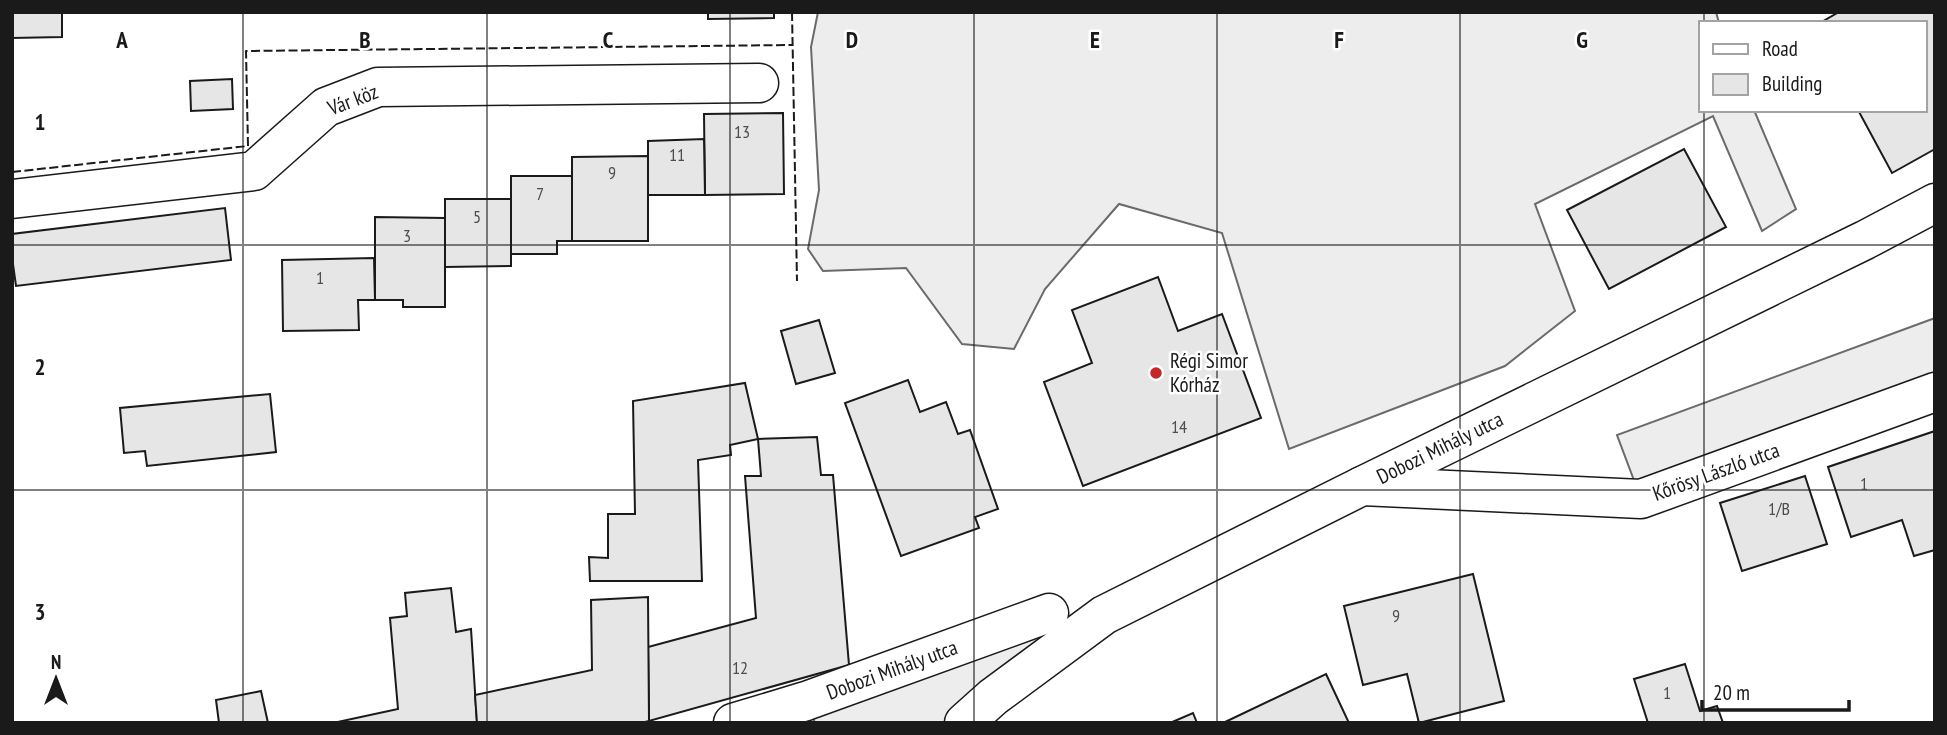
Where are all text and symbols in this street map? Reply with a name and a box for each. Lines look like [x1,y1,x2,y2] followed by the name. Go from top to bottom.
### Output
[1699,21,1926,112] legend
[115,25,128,54] text: A
[359,25,371,54] text: B
[603,25,614,54] text: C
[846,25,858,54] text: D
[1090,25,1100,54] text: E
[1334,25,1344,54] text: F
[1576,25,1588,54] text: G
[1762,35,1798,62] text: Road
[1762,70,1822,97] text: Building
[323,78,382,122] street label: Vár köz
[35,107,46,136] text: 1
[734,120,750,143] house number: 13
[669,143,685,166] house number: 11
[608,161,616,184] house number: 9
[536,182,544,205] house number: 7
[473,205,481,228] house number: 5
[403,224,411,247] house number: 3
[316,266,324,289] house number: 1
[1170,347,1248,398] place label: Régi Simor Kórház
[35,352,46,381] text: 2
[1148,365,1164,381] marker: Régi Simor Kórház
[1372,405,1507,490] street label: Dobozi Mihály utca
[1171,415,1187,438] house number: 14
[1649,436,1783,507] street label: Kőrösy László utca
[1860,472,1868,495] house number: 1
[1768,497,1790,520] house number: 1/B
[35,597,46,626] text: 3
[1392,604,1400,627] house number: 9
[823,633,961,706] street label: Dobozi Mihály utca
[21,644,91,714] north arrow
[51,650,61,674] text: N
[732,656,748,679] house number: 12
[1702,668,1849,712] scale bar
[1713,679,1750,706] text: 20 m
[1663,681,1671,704] house number: 1

